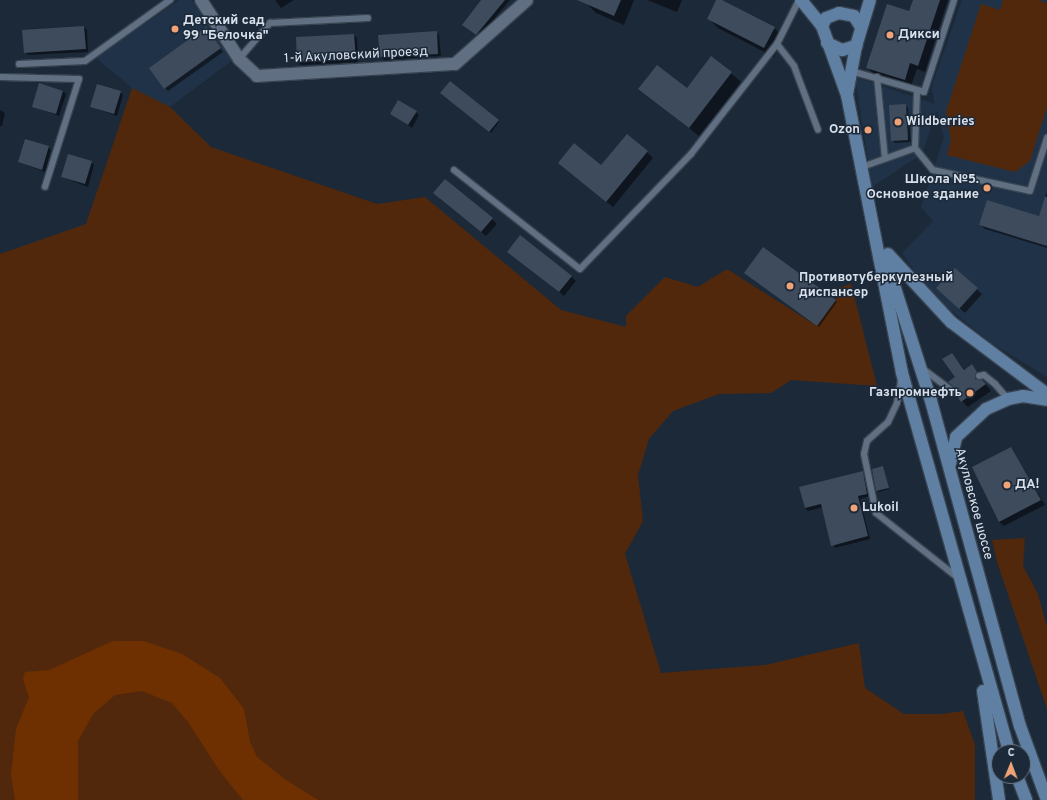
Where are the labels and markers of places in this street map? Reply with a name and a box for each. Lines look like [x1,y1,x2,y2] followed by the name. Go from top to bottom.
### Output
[183,14,268,45] place label: Детский сад 99 "Белочка"
[170,24,180,34] marker: Детский сад 99 "Белочка"
[898,27,940,43] place label: Дикси
[885,30,895,40] marker: Дикси
[906,114,975,130] place label: Wildberries
[893,117,903,127] marker: Wildberries
[829,122,860,138] place label: Ozon
[863,125,873,135] marker: Ozon
[867,173,979,204] place label: Школа №5. Основное здание
[982,183,992,193] marker: Школа №5. Основное здание
[799,271,953,302] place label: Противотуберкулезный диспансер
[784,280,796,292] marker: Противотуберкулезный диспансер
[869,385,962,401] place label: Газпромнефть
[965,388,975,398] marker: Газпромнефть
[1015,477,1039,493] place label: ДА!
[1002,480,1012,490] marker: ДА!
[862,500,899,516] place label: Lukoil
[849,503,859,513] marker: Lukoil

